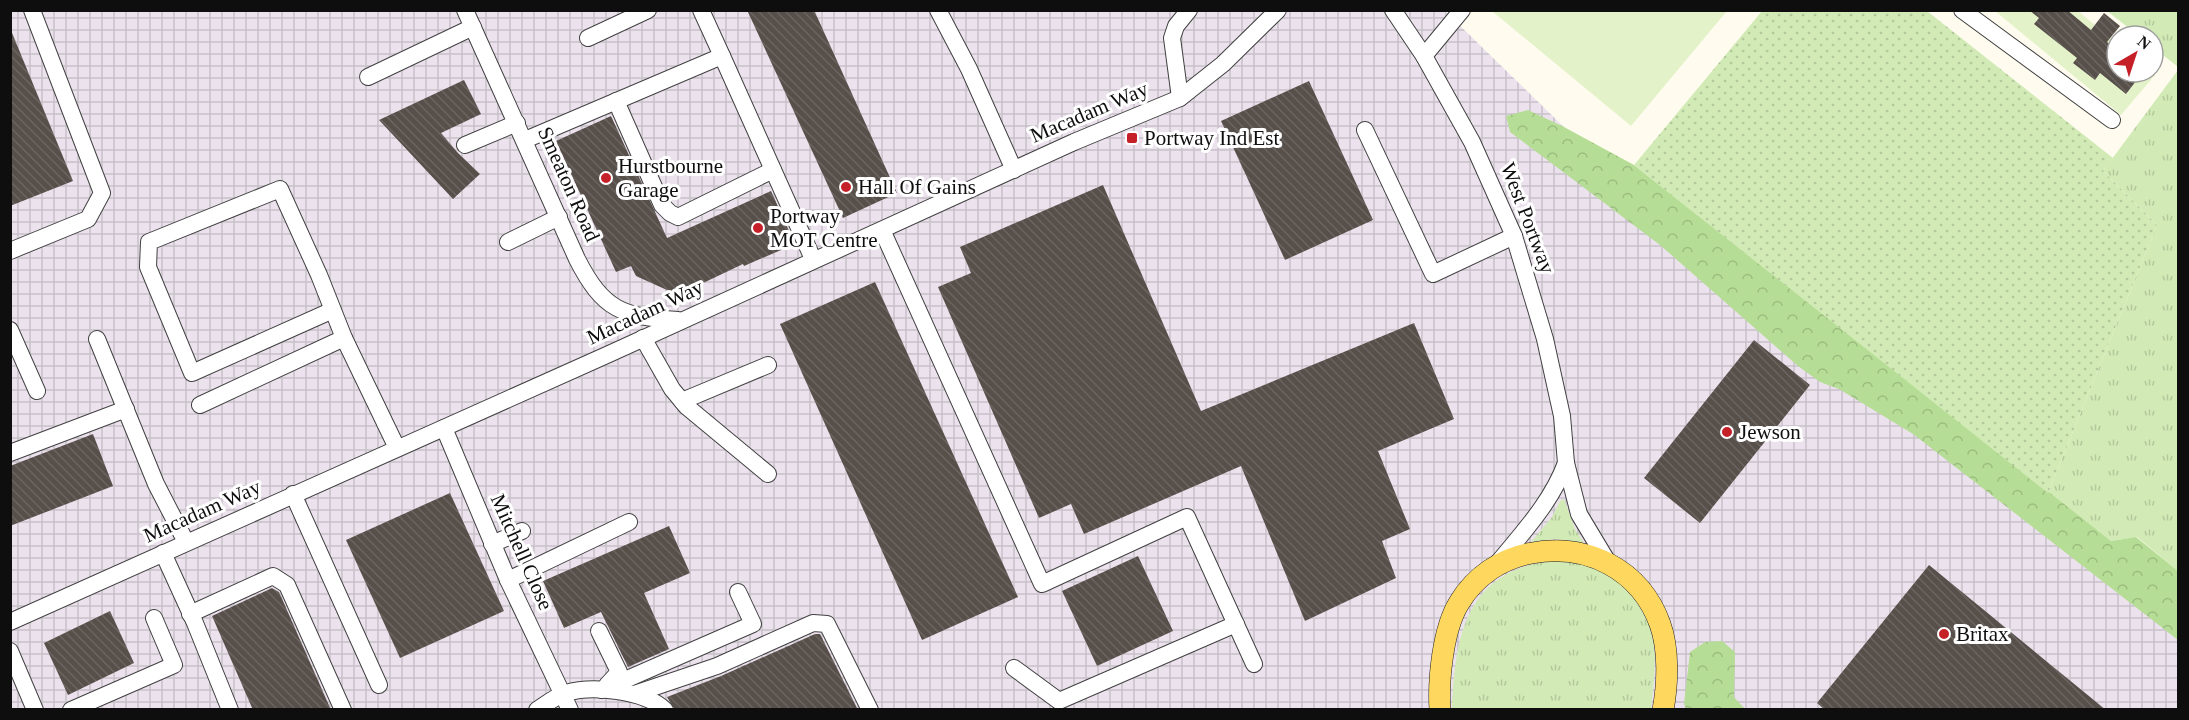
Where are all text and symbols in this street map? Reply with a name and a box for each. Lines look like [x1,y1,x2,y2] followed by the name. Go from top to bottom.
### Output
[2105,24,2165,84] north arrow
[2134,32,2154,53] text: N
[1026,76,1152,148] street label: Macadam Way
[533,123,605,246] street label: Smeaton Road
[1144,126,1279,150] place label: Portway Ind Est
[1125,131,1139,145] marker: Portway Ind Est
[618,154,723,202] place label: Hurstbourne Garage
[1496,159,1560,277] street label: West Portway
[599,171,613,185] marker: Hurstbourne Garage
[858,175,976,199] place label: Hall Of Gains
[839,180,853,194] marker: Hall Of Gains
[770,204,878,252] place label: Portway MOT Centre
[751,221,765,235] marker: Portway MOT Centre
[583,274,707,349] street label: Macadam Way
[1739,420,1801,444] place label: Jewson
[1720,425,1734,439] marker: Jewson
[140,474,265,548] street label: Macadam Way
[486,490,558,614] street label: Mitchell Close
[1956,622,2009,646] place label: Britax
[1937,627,1951,641] marker: Britax

